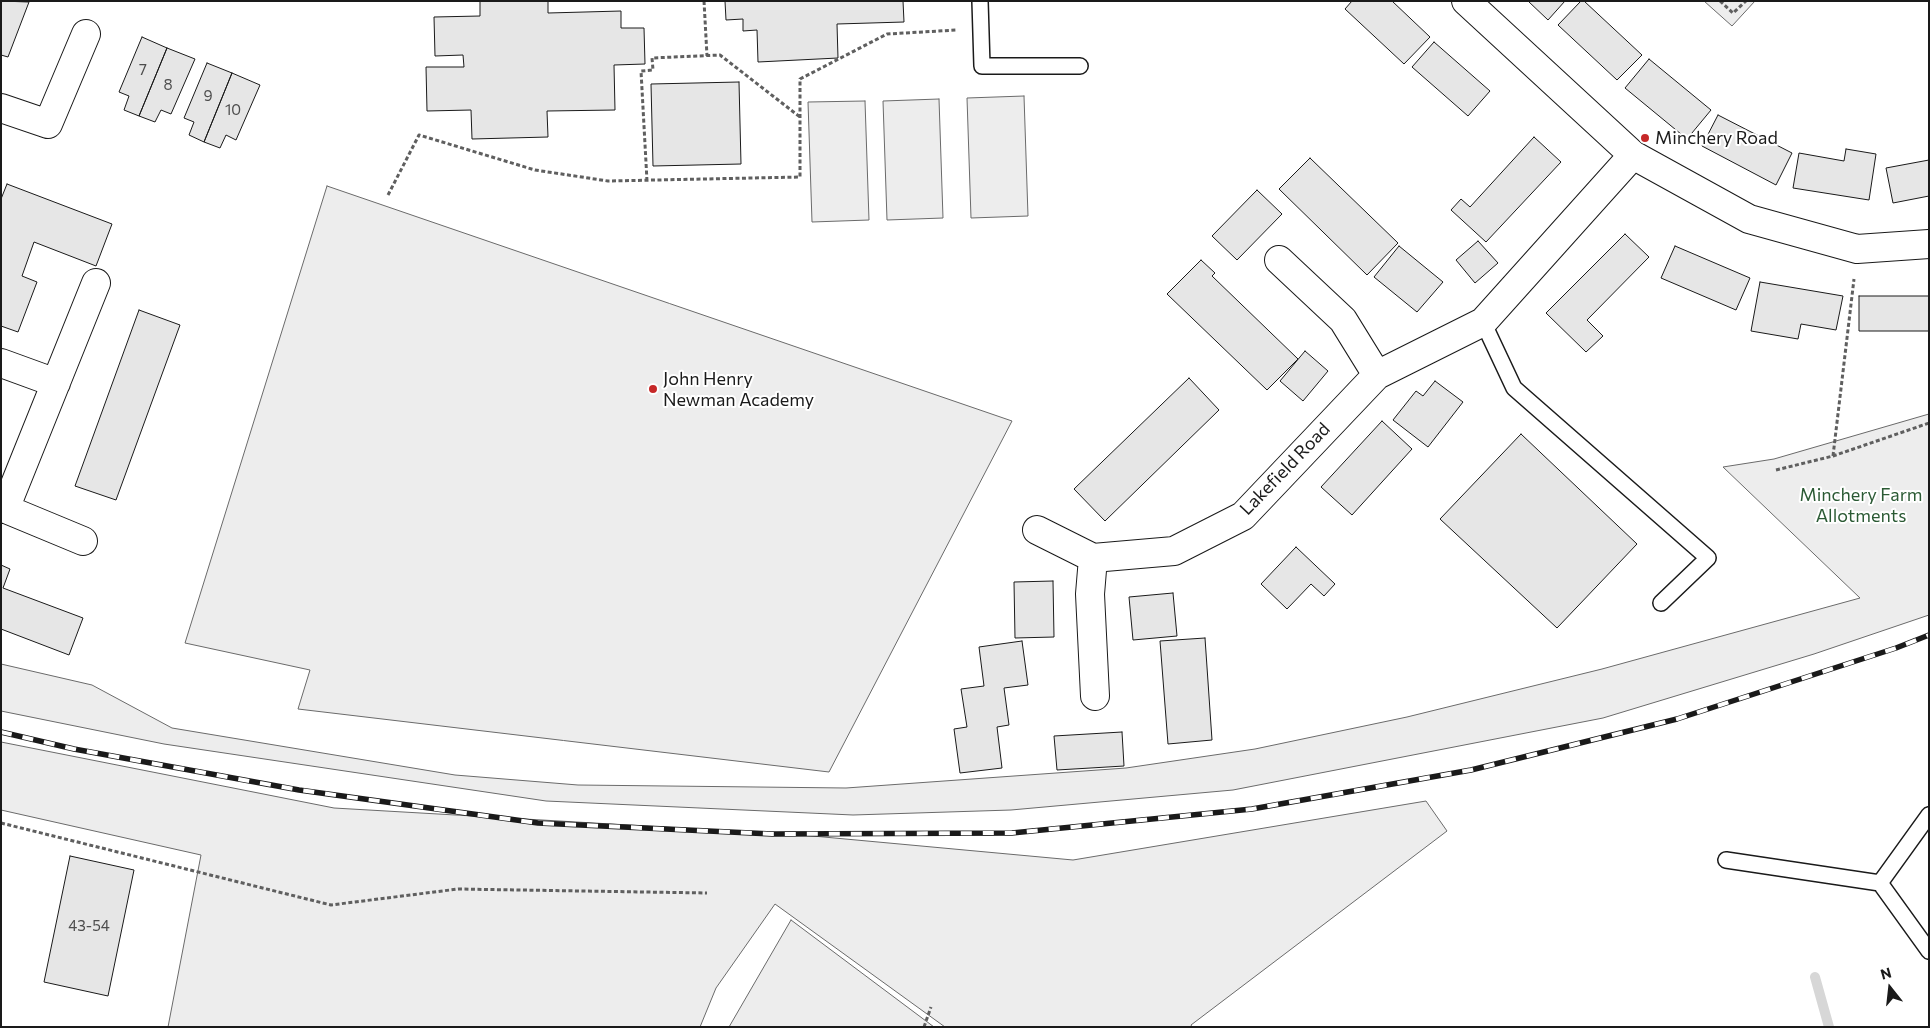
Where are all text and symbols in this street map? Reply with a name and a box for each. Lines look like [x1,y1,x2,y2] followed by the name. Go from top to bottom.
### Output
[139,61,147,79] house number: 7
[163,76,173,94] house number: 8
[203,87,213,105] house number: 9
[225,101,241,119] house number: 10
[1655,127,1778,149] place label: Minchery Road
[1639,132,1651,144] marker: Minchery Road
[663,368,814,410] place label: John Henry Newman Academy
[647,383,659,395] marker: John Henry Newman Academy
[1236,418,1334,520] street label: Lakefield Road
[1799,484,1923,526] park label: Minchery Farm Allotments
[68,917,110,935] house number: 43-54
[1865,963,1915,1013] north arrow
[1878,963,1893,983] text: N

